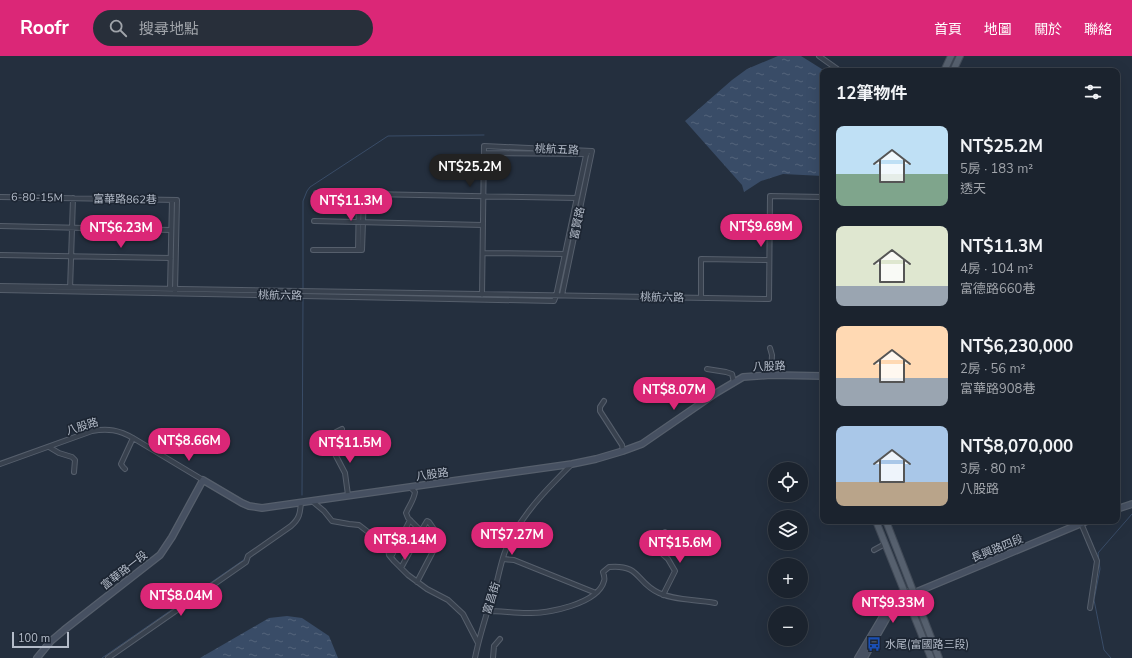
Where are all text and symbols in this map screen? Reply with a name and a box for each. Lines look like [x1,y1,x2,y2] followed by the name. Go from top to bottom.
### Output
[93,10,373,46] search box
[20,15,69,41] text: Roofr
[107,17,129,39] icon: search
[139,19,199,39] text: 搜尋地點
[934,20,962,39] text: 首頁
[984,20,1012,39] text: 地圖
[1034,20,1062,39] text: 關於
[1084,20,1112,39] text: 聯絡
[1082,81,1104,103] icon: filters
[836,82,907,105] text: 12筆物件
[960,135,1043,158] text: NT$25.2M
[535,141,579,158] street label: 桃航五路
[868,142,916,190] icon: home
[429,154,511,188] pin: NT$25.2M
[438,158,502,176] text: NT$25.2M
[960,160,1033,178] text: 5房 · 183 m²
[960,180,986,198] text: 透天
[310,188,392,222] pin: NT$11.3M
[11,190,63,205] street label: 6-80-15M
[93,191,157,208] street label: 富華路862巷
[319,192,383,210] text: NT$11.3M
[567,205,588,241] street label: 富賢路
[720,214,802,248] pin: NT$9.69M
[80,215,162,249] pin: NT$6.23M
[729,218,793,236] text: NT$9.69M
[89,219,153,237] text: NT$6.23M
[960,235,1043,258] text: NT$11.3M
[868,242,916,290] icon: home
[960,260,1033,278] text: 4房 · 104 m²
[960,280,1035,298] text: 富德路660巷
[258,288,302,303] street label: 桃航六路
[640,290,684,305] street label: 桃航六路
[960,335,1073,358] text: NT$6,230,000
[868,342,916,390] icon: home
[752,358,786,375] street label: 八股路
[960,360,1025,378] text: 2房 · 56 m²
[633,377,715,411] pin: NT$8.07M
[960,380,1035,398] text: 富華路908巷
[642,381,706,399] text: NT$8.07M
[64,414,100,438] street label: 八股路
[148,428,230,462] pin: NT$8.66M
[309,430,391,464] pin: NT$11.5M
[157,432,221,450] text: NT$8.66M
[318,434,382,452] text: NT$11.5M
[960,435,1073,458] text: NT$8,070,000
[868,442,916,490] icon: home
[960,460,1025,478] text: 3房 · 80 m²
[768,462,808,646] map controls
[768,462,808,502] button: locate
[415,465,449,484] street label: 八股路
[960,480,999,498] text: 八股路
[768,510,808,550] button: layers
[471,522,553,556] pin: NT$7.27M
[480,526,544,544] text: NT$7.27M
[364,527,446,561] pin: NT$8.14M
[639,530,721,564] pin: NT$15.6M
[373,531,437,549] text: NT$8.14M
[969,531,1025,566] street label: 長興路四段
[648,534,712,552] text: NT$15.6M
[98,548,151,593] street label: 富華路一段
[768,558,808,598] button: +
[479,580,503,616] street label: 富昌街
[140,583,222,617] pin: NT$8.04M
[149,587,213,605] text: NT$8.04M
[852,590,934,624] pin: NT$9.33M
[861,594,925,612] text: NT$9.33M
[768,606,808,646] button: −
[12,630,69,649] scale bar
[18,631,50,646] text: 100 m
[866,636,882,652] bus stop icon: 水尾(富國路三段)
[885,637,969,652] place label: 水尾(富國路三段)

